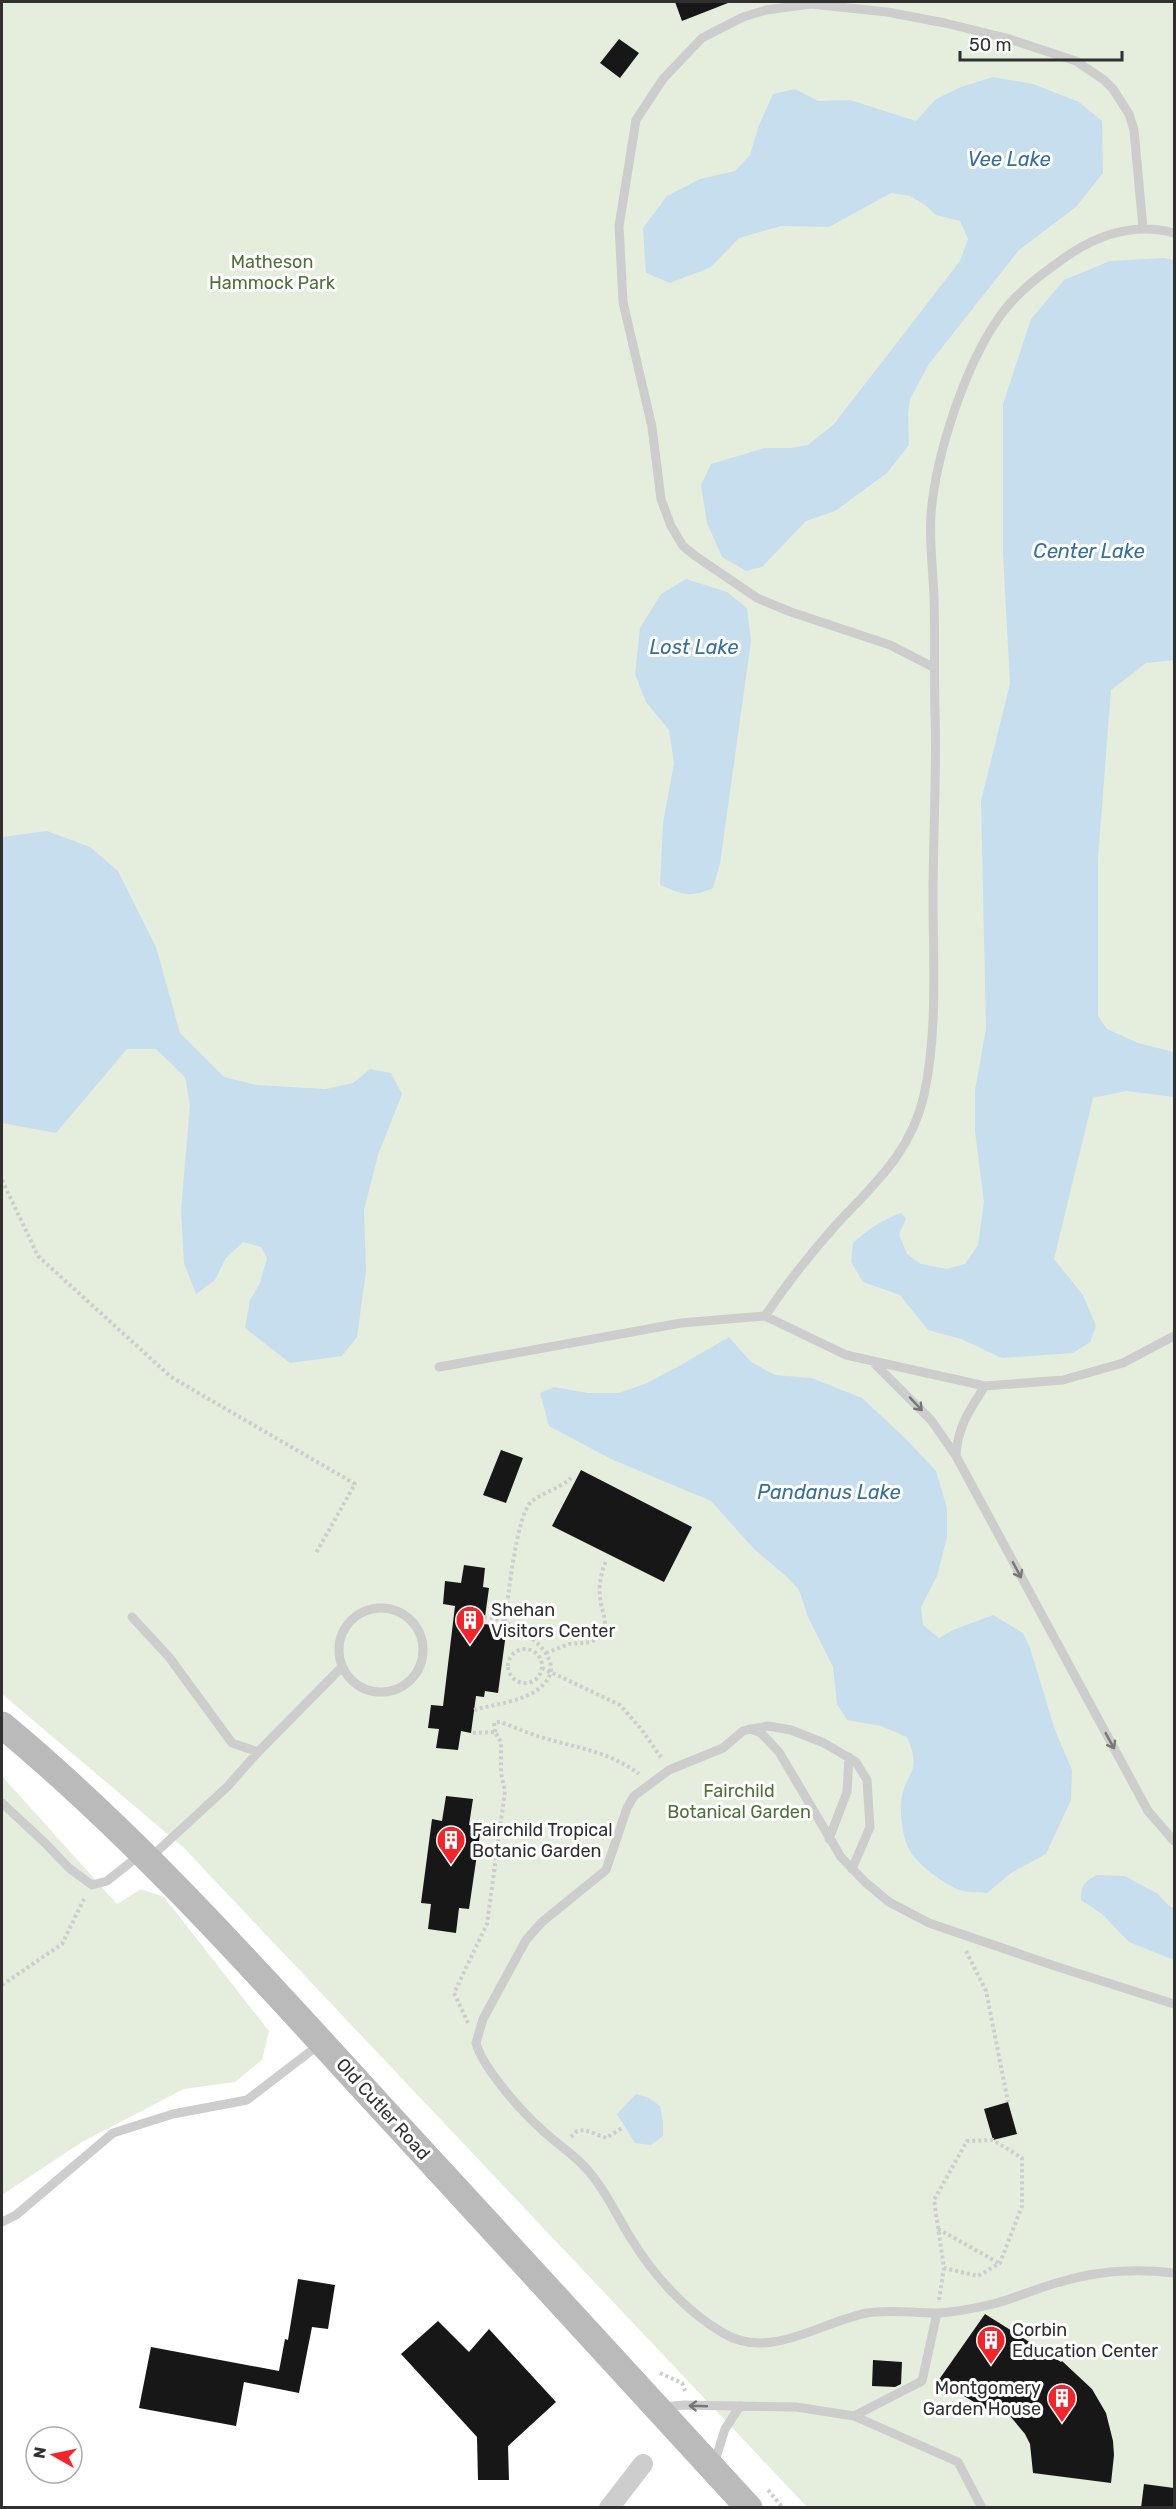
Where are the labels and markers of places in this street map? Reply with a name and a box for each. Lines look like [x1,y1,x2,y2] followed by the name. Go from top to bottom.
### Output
[491,1599,615,1642] place label: Shehan Visitors Center
[454,1604,486,1646] building icon: Shehan Visitors Center
[472,1819,613,1862] place label: Fairchild Tropical Botanic Garden
[435,1824,467,1866] building icon: Fairchild Tropical Botanic Garden
[1012,2319,1158,2362] place label: Corbin Education Center
[975,2324,1007,2366] building icon: Corbin Education Center
[923,2377,1041,2420] place label: Montgomery Garden House
[1046,2382,1078,2424] building icon: Montgomery Garden House

